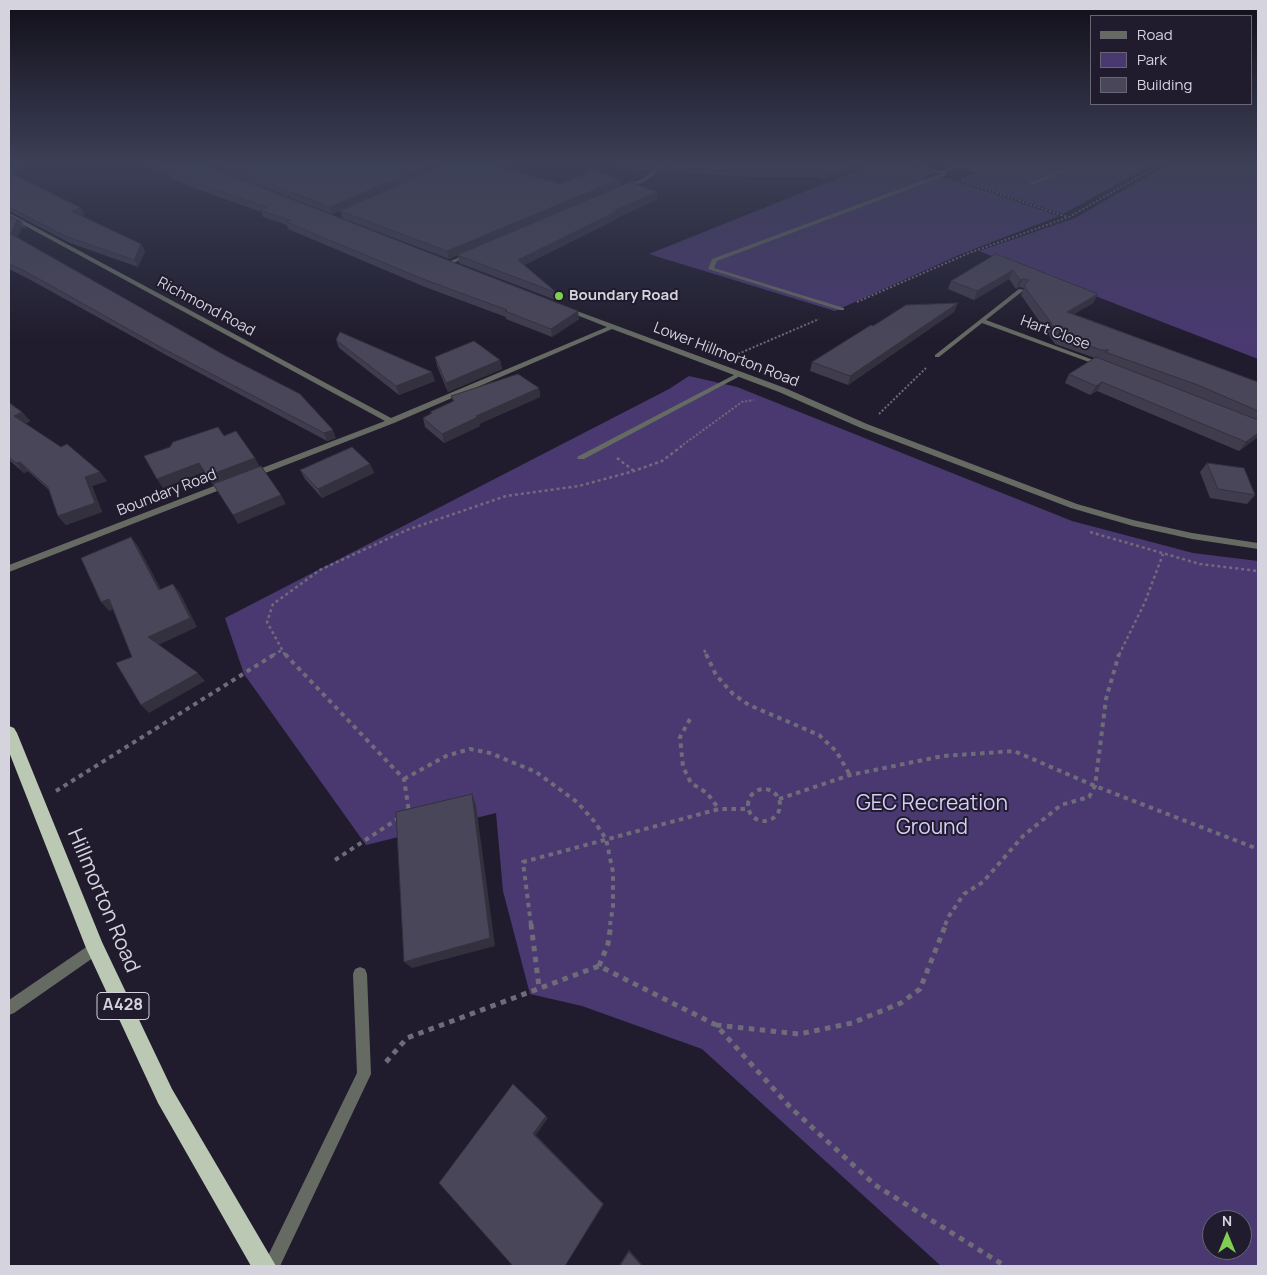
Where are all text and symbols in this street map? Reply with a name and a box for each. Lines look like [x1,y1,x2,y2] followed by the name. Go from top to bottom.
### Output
[1090,15,1252,105] legend
[1137,24,1173,45] text: Road
[1137,49,1167,70] text: Park
[1137,74,1192,95] text: Building
[154,274,258,340] street label: Richmond Road
[569,287,678,305] place label: Boundary Road
[553,290,565,302] marker: Boundary Road
[1018,312,1092,354] street label: Hart Close
[651,319,801,391] street label: Lower Hillmorton Road
[115,466,219,520] street label: Boundary Road
[856,791,1008,841] park label: GEC Recreation Ground
[61,825,145,977] street label: Hillmorton Road
[97,992,149,1019] road number: A428
[1202,1210,1252,1260] north arrow
[1222,1211,1232,1230] text: N

